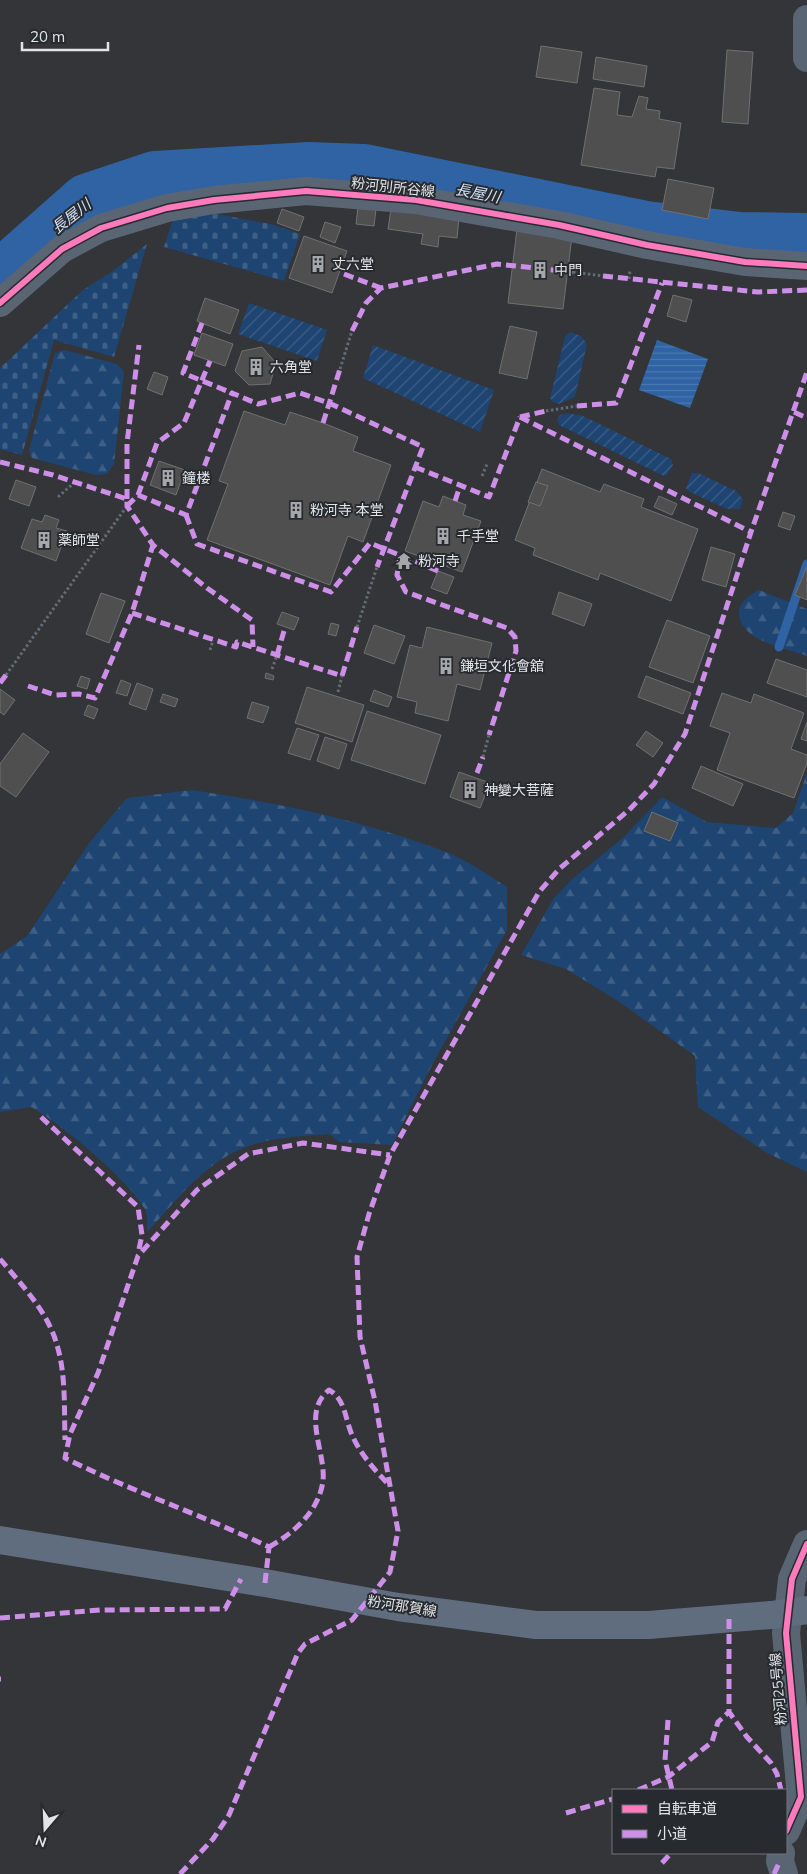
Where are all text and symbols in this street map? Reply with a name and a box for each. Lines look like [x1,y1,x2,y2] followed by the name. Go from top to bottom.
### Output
[22,20,109,52] scale bar
[30,27,65,46] text: 20 m
[350,174,436,200] street label: 粉河別所谷線
[454,179,504,207] water label: 長屋川
[47,193,96,237] water label: 長屋川
[308,254,328,274] building icon: 丈六堂
[332,255,374,273] place label: 丈六堂
[530,260,550,280] building icon: 中門
[554,261,582,279] place label: 中門
[246,357,266,377] building icon: 六角堂
[270,358,312,376] place label: 六角堂
[158,468,178,488] building icon: 鐘楼
[182,469,211,487] place label: 鐘楼
[286,500,306,520] building icon: 粉河寺 本堂
[310,501,384,519] place label: 粉河寺 本堂
[433,526,453,546] building icon: 千手堂
[457,527,499,545] place label: 千手堂
[34,530,54,550] building icon: 薬師堂
[58,531,100,549] place label: 薬師堂
[394,551,414,571] temple icon: 粉河寺
[418,552,460,570] place label: 粉河寺
[436,656,456,676] building icon: 鎌垣文化會舘
[460,657,544,675] place label: 鎌垣文化會舘
[460,780,480,800] building icon: 神變大菩薩
[484,781,554,799] place label: 神變大菩薩
[366,1592,438,1620] street label: 粉河那賀線
[766,1652,790,1726] street label: 粉河25号線
[612,1789,787,1854] legend
[657,1799,717,1818] text: 自転車道
[20,1804,70,1854] north arrow
[657,1824,687,1843] text: 小道
[33,1831,49,1852] text: N

